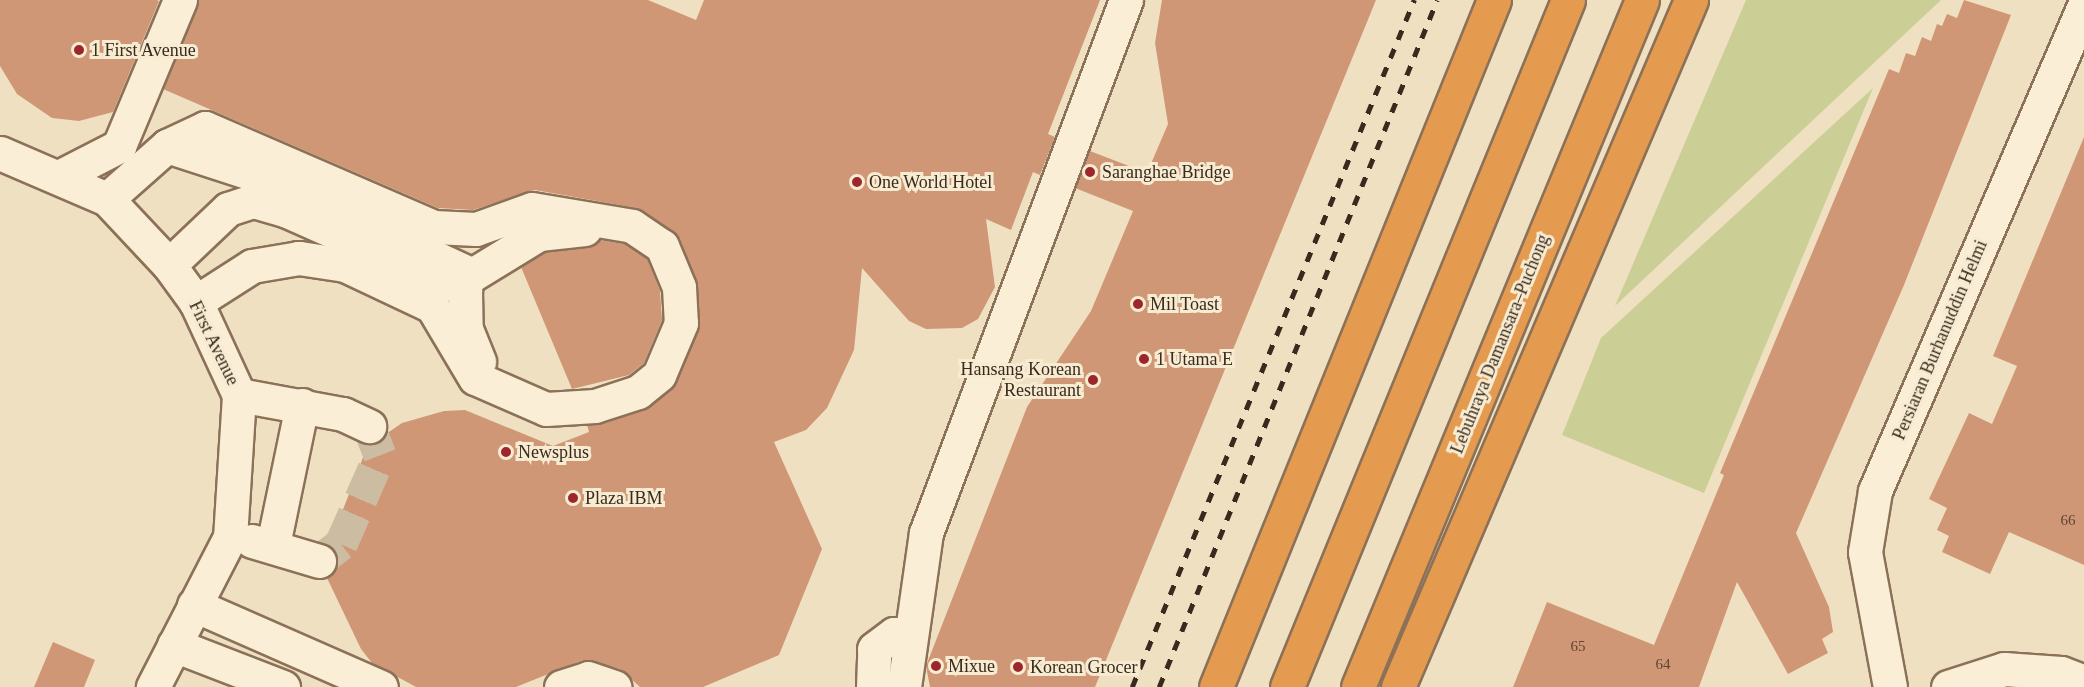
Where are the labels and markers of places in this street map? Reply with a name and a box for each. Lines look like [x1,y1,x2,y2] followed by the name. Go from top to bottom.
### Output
[91,39,197,61] place label: 1 First Avenue
[72,43,86,57] marker: 1 First Avenue
[1102,161,1230,183] place label: Saranghae Bridge
[1083,165,1097,179] marker: Saranghae Bridge
[869,171,993,193] place label: One World Hotel
[850,175,864,189] marker: One World Hotel
[1150,293,1219,315] place label: Mil Toast
[1131,297,1145,311] marker: Mil Toast
[1156,348,1233,370] place label: 1 Utama E
[1137,352,1151,366] marker: 1 Utama E
[961,359,1081,401] place label: Hansang Korean Restaurant
[1086,373,1100,387] marker: Hansang Korean Restaurant
[518,441,589,463] place label: Newsplus
[499,445,513,459] marker: Newsplus
[585,487,662,509] place label: Plaza IBM
[566,491,580,505] marker: Plaza IBM
[948,655,995,677] place label: Mixue
[1030,656,1137,678] place label: Korean Grocer
[929,659,943,673] marker: Mixue
[1011,660,1025,674] marker: Korean Grocer

